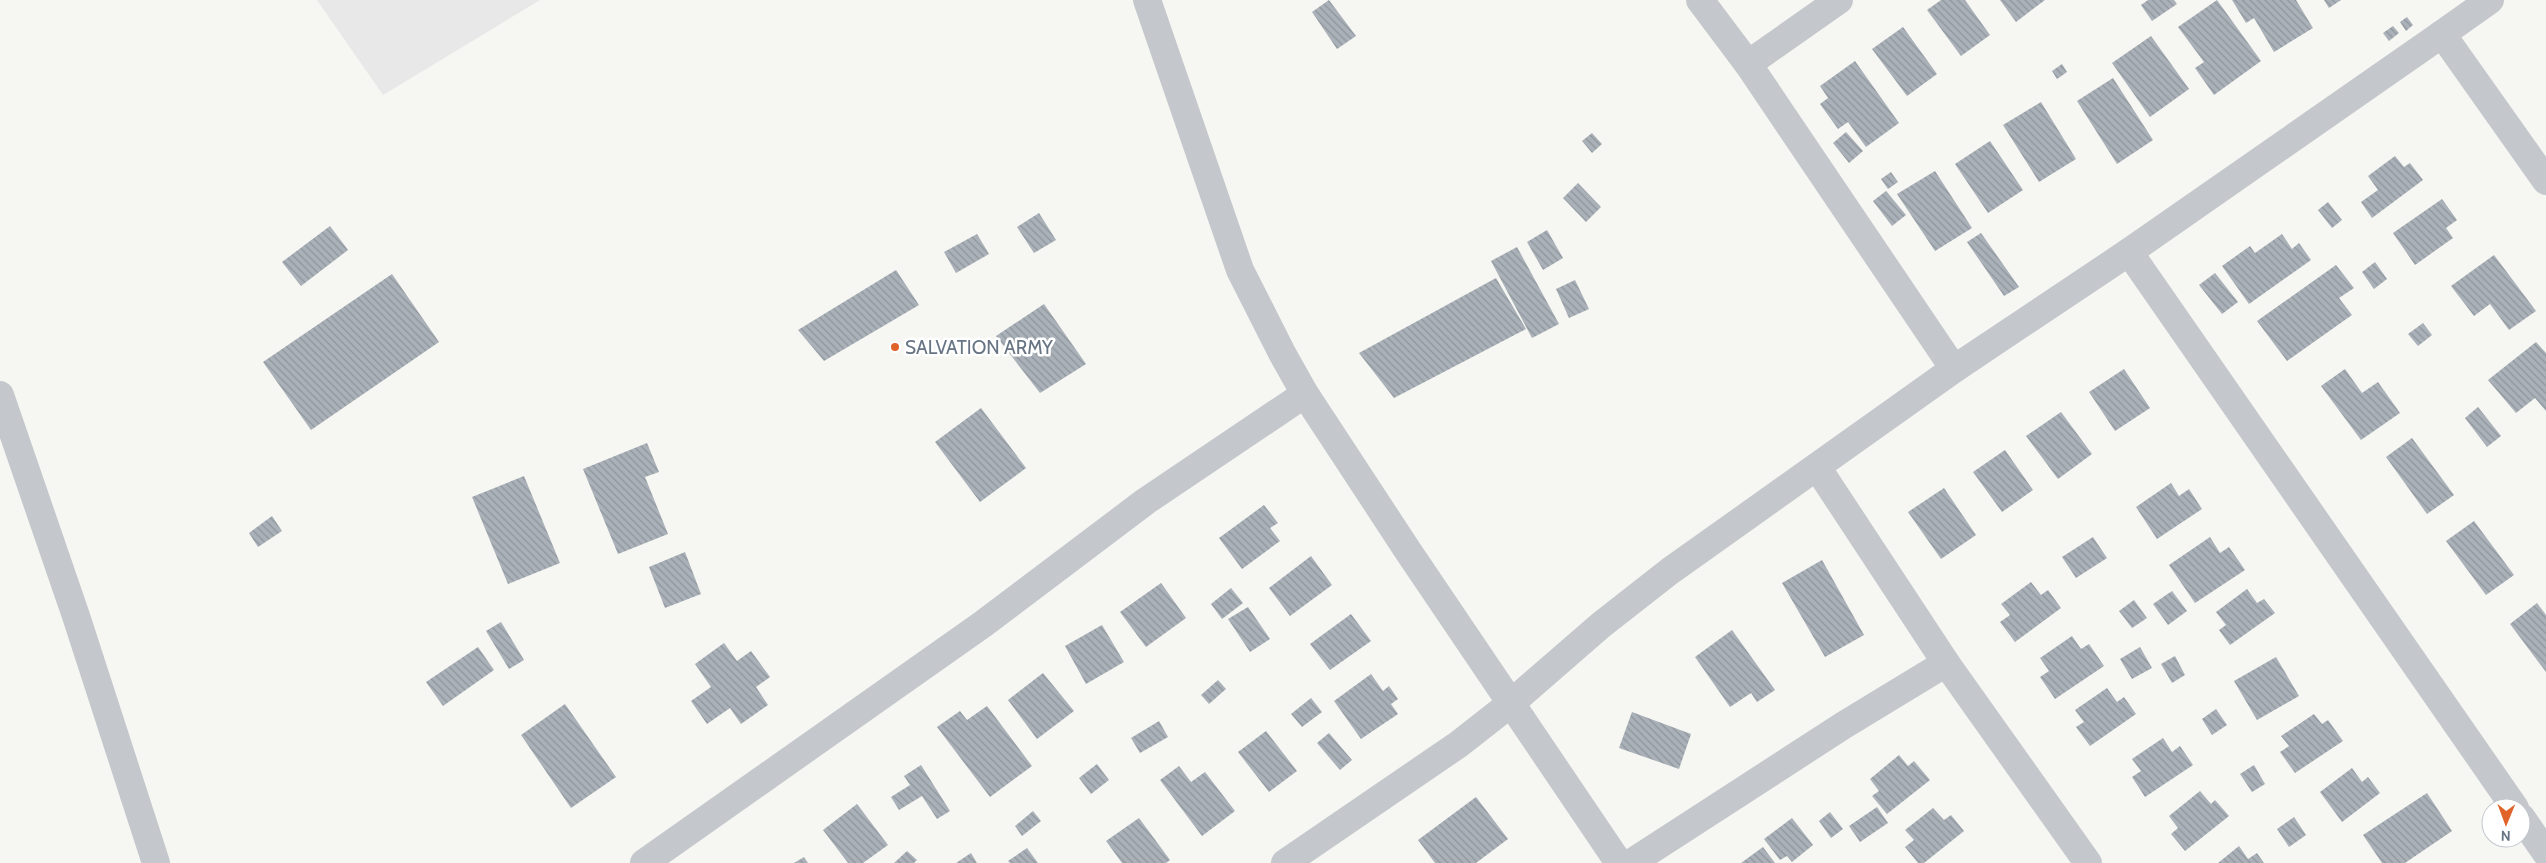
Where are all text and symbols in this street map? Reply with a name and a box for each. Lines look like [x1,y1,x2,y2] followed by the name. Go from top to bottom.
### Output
[905,336,1053,359] place label: SALVATION ARMY
[889,341,901,353] marker: SALVATION ARMY
[2481,798,2531,848] north arrow
[2501,827,2511,845] text: N

